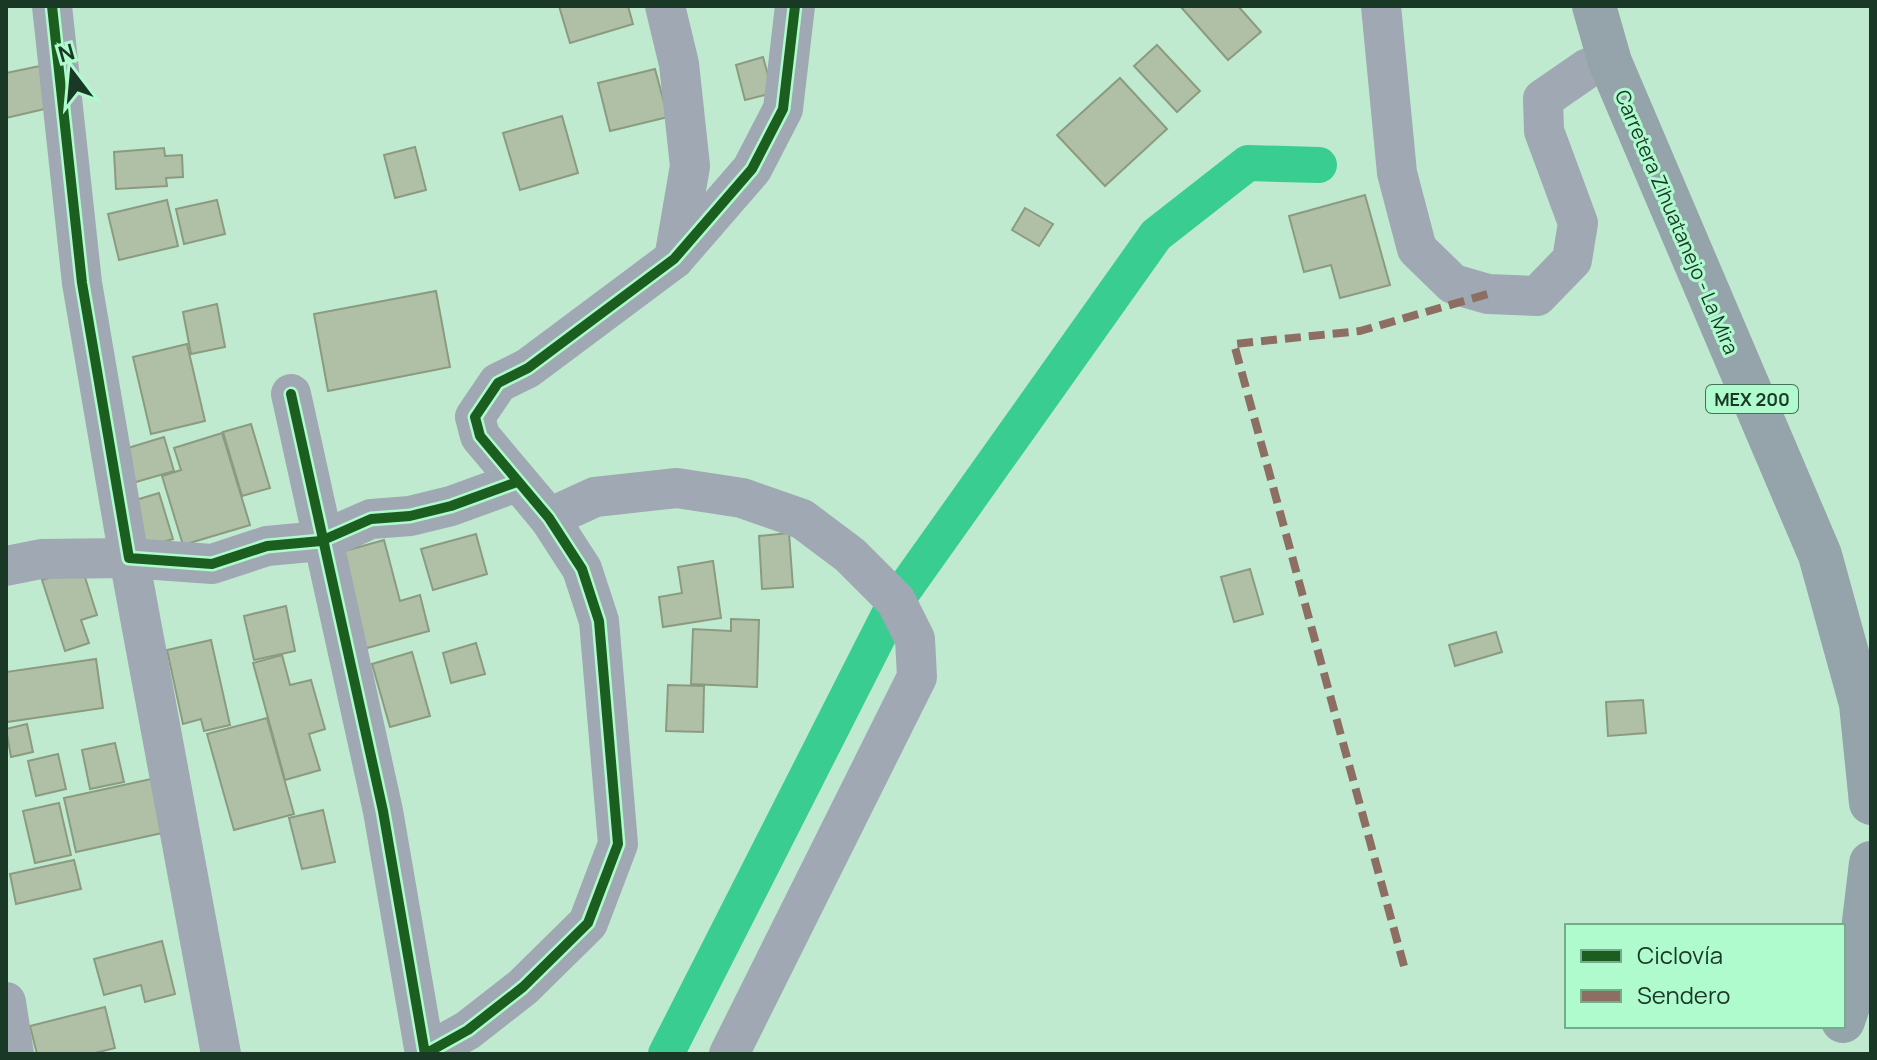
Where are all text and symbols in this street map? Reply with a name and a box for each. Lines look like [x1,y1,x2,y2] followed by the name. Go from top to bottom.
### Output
[32,32,112,112] north arrow
[55,36,78,69] text: N
[1609,86,1745,358] street label: Carretera Zihuatanejo - La Mira
[1706,385,1798,413] road number: MEX 200
[1565,924,1845,1028] legend
[1637,938,1723,971] text: Ciclovía
[1637,978,1731,1011] text: Sendero

